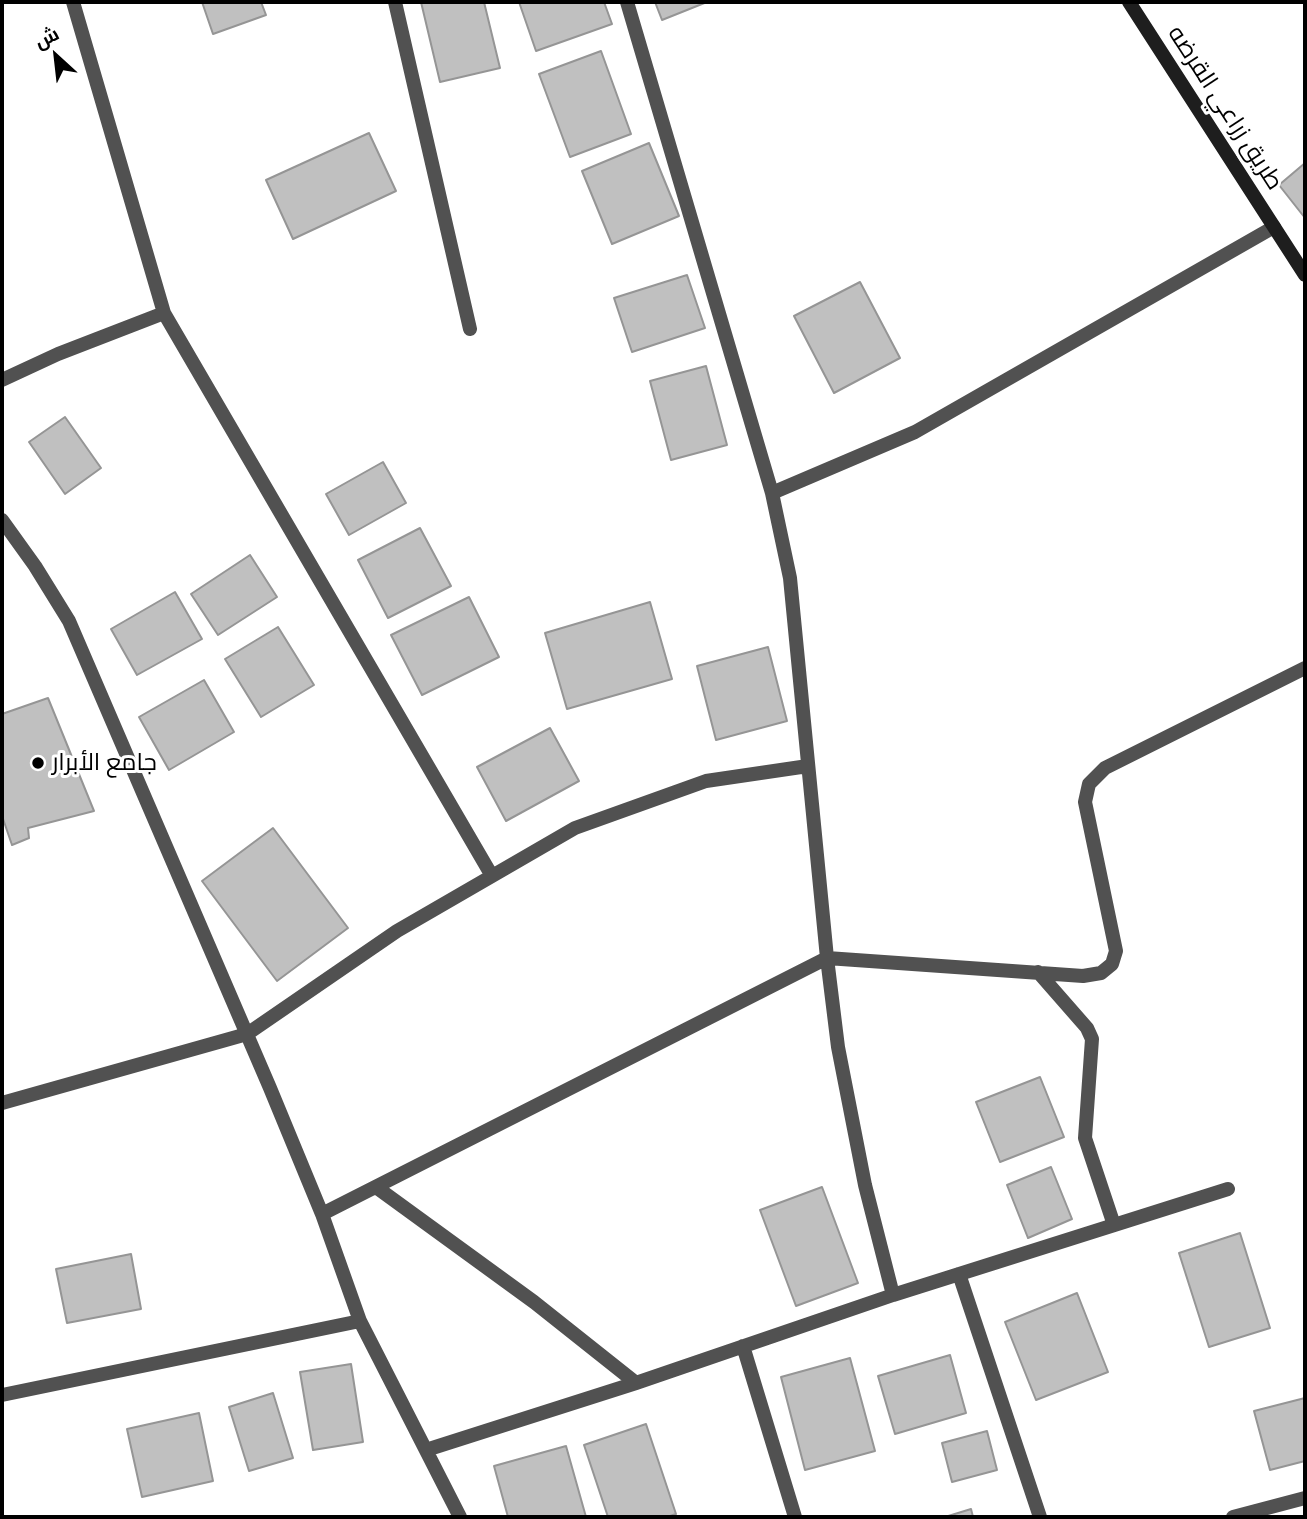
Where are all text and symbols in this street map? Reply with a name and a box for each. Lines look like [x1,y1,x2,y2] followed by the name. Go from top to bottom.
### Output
[21,21,91,91] north arrow
[30,21,63,54] text: ش
[1161,21,1289,195] street label: طريق زراعي القرضه
[52,749,157,777] place label: جامع الأبرار
[30,755,46,771] marker: جامع الأبرار

